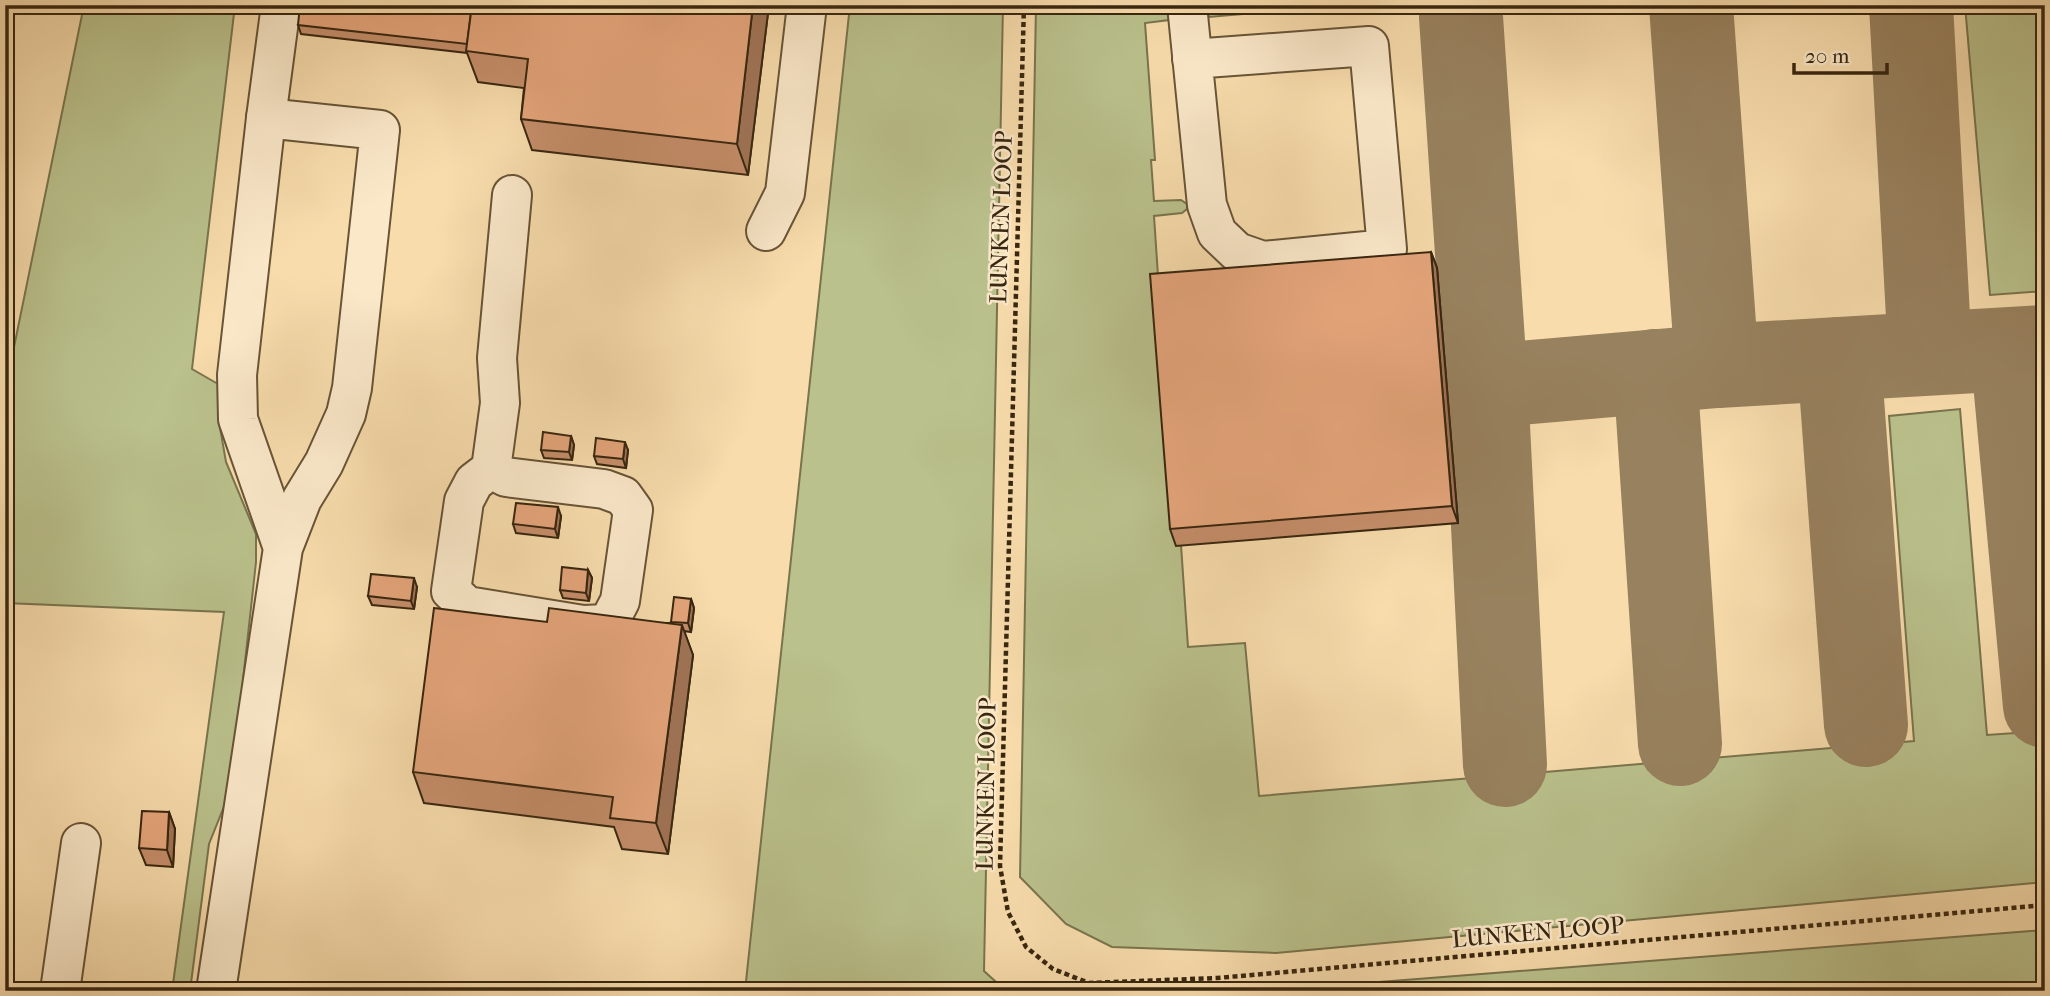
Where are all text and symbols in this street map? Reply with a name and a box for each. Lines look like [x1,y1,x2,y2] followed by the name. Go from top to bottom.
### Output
[1794,32,1887,76] scale bar
[1805,44,1850,68] text: 20 m
[984,130,1018,304] street label: LUNKEN LOOP
[970,697,1002,871] street label: LUNKEN LOOP
[1451,911,1625,953] street label: LUNKEN LOOP

